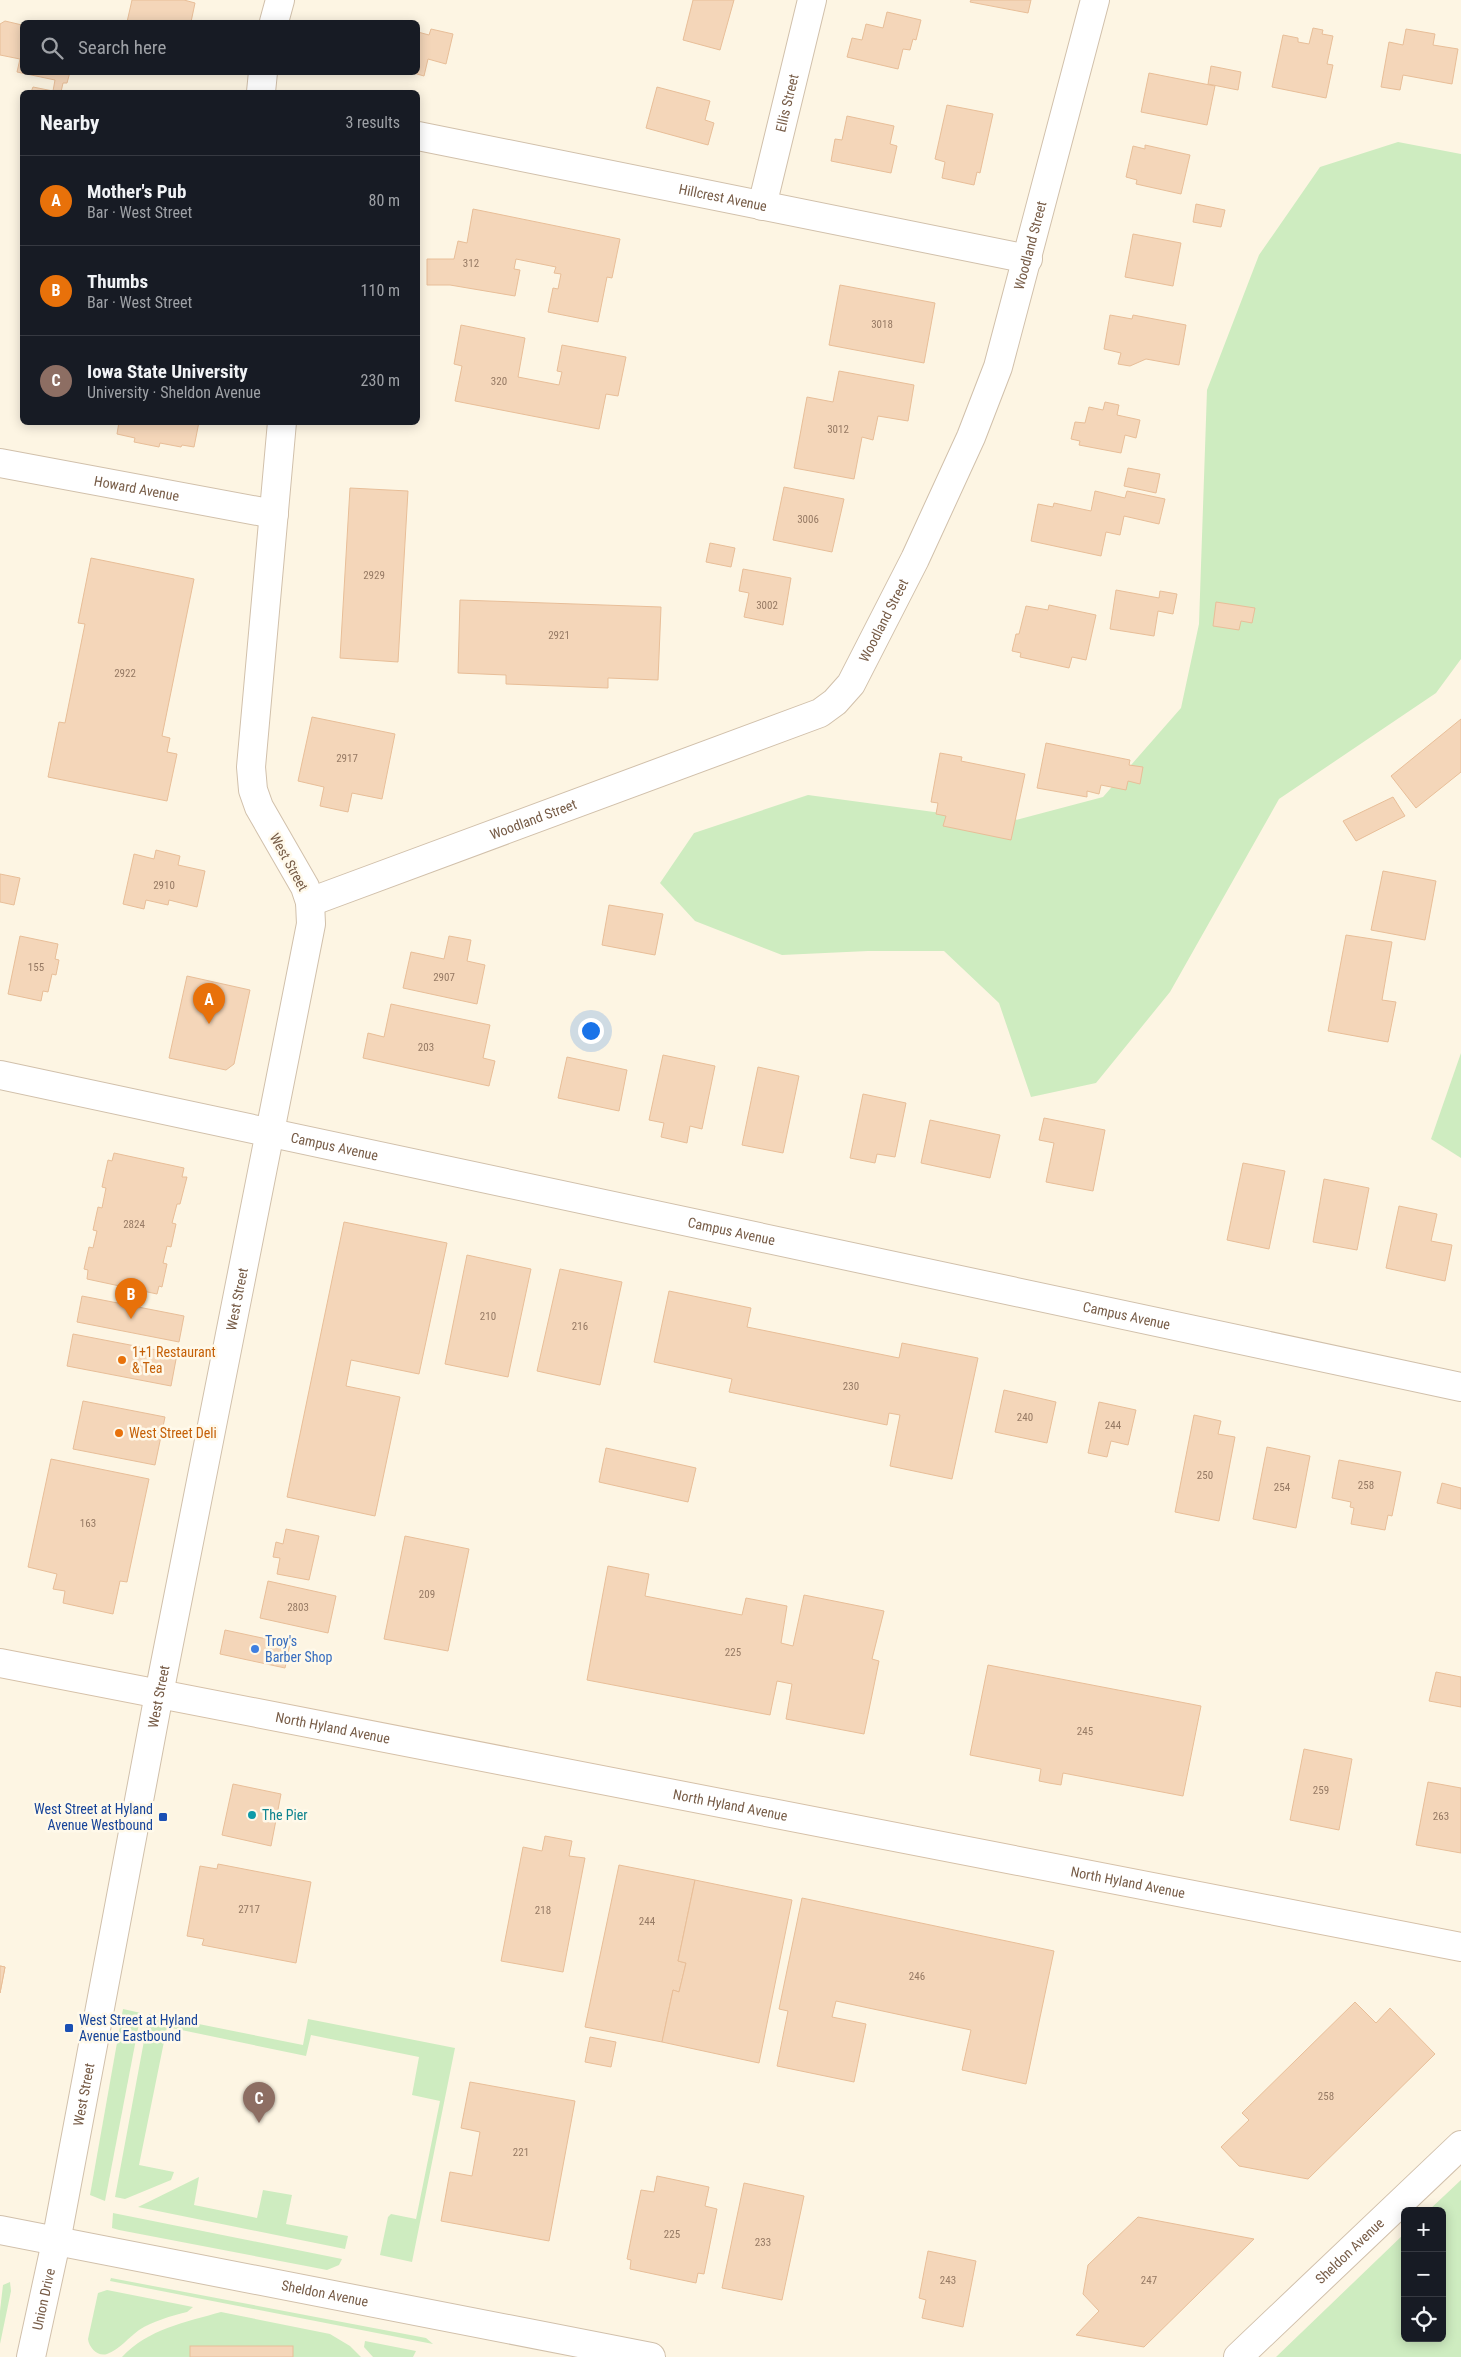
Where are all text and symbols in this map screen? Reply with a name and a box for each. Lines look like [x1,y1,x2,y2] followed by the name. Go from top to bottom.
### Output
[20,20,420,75] search box
[38,34,66,62] icon: search
[78,36,166,59] text: Search here
[772,72,802,134] street label: Ellis Street
[40,111,99,135] text: Nearby
[345,113,400,132] text: 3 results
[87,180,186,203] text: Mother's Pub
[677,181,769,214] street label: Hillcrest Avenue
[51,191,61,210] text: A
[368,191,400,210] text: 80 m
[1011,199,1050,292] street label: Woodland Street
[87,203,192,222] text: Bar · West Street
[463,257,479,270] house number: 312
[87,270,148,293] text: Thumbs
[52,281,60,300] text: B
[361,281,400,300] text: 110 m
[87,293,192,312] text: Bar · West Street
[871,318,893,331] house number: 3018
[87,360,248,383] text: Iowa State University
[51,371,61,390] text: C
[361,371,400,390] text: 230 m
[491,375,507,388] house number: 320
[87,383,261,402] text: University · Sheldon Avenue
[827,423,849,436] house number: 3012
[93,473,181,504] street label: Howard Avenue
[797,513,819,526] house number: 3006
[363,569,385,582] house number: 2929
[856,576,911,665] street label: Woodland Street
[756,599,778,612] house number: 3002
[548,629,570,642] house number: 2921
[114,667,136,680] house number: 2922
[336,752,358,765] house number: 2917
[488,796,579,843] street label: Woodland Street
[267,830,311,894] street label: West Street
[153,879,175,892] house number: 2910
[28,961,44,974] house number: 155
[433,971,455,984] house number: 2907
[193,983,225,1024] pin: A
[578,1018,604,1044] your location
[418,1041,434,1054] house number: 203
[289,1129,380,1164] street label: Campus Avenue
[686,1214,777,1248] street label: Campus Avenue
[123,1218,145,1231] house number: 2824
[223,1266,251,1332] street label: West Street
[115,1278,147,1319] pin: B
[1081,1298,1172,1333] street label: Campus Avenue
[480,1310,496,1323] house number: 210
[572,1320,588,1333] house number: 216
[132,1344,216,1376] place label: 1+1 Restaurant & Tea
[116,1354,128,1366] marker: 1+1 Restaurant & Tea
[843,1380,859,1393] house number: 230
[1017,1411,1033,1424] house number: 240
[1105,1419,1122,1432] house number: 244
[129,1425,217,1441] place label: West Street Deli
[113,1427,125,1439] marker: West Street Deli
[1197,1469,1213,1482] house number: 250
[1358,1479,1374,1492] house number: 258
[1274,1481,1291,1494] house number: 254
[80,1517,96,1530] house number: 163
[419,1588,435,1601] house number: 209
[287,1601,309,1614] house number: 2803
[265,1633,333,1665] place label: Troy's Barber Shop
[249,1643,261,1655] marker: Troy's Barber Shop
[725,1646,741,1659] house number: 225
[145,1664,173,1729] street label: West Street
[274,1709,392,1747] street label: North Hyland Avenue
[1077,1725,1093,1738] house number: 245
[1313,1784,1329,1797] house number: 259
[672,1786,789,1824] street label: North Hyland Avenue
[34,1801,153,1833] place label: West Street at Hyland Avenue Westbound
[262,1807,308,1823] place label: The Pier
[246,1809,258,1821] marker: The Pier
[1433,1810,1449,1823] house number: 263
[157,1811,169,1823] marker: West Street at Hyland Avenue Westbound
[1069,1863,1187,1901] street label: North Hyland Avenue
[238,1903,260,1916] house number: 2717
[535,1904,551,1917] house number: 218
[639,1915,656,1928] house number: 244
[909,1970,925,1983] house number: 246
[79,2012,198,2044] place label: West Street at Hyland Avenue Eastbound
[63,2022,75,2034] marker: West Street at Hyland Avenue Eastbound
[70,2062,97,2127] street label: West Street
[243,2082,275,2123] pin: C
[1318,2090,1334,2103] house number: 258
[513,2146,529,2159] house number: 221
[1401,2207,1446,2342] map controls
[1401,2207,1446,2252] button: +
[1312,2214,1387,2287] street label: Sheldon Avenue
[664,2228,680,2241] house number: 225
[755,2236,771,2249] house number: 233
[1401,2252,1446,2297] button: −
[29,2267,58,2332] street label: Union Drive
[940,2274,956,2287] house number: 243
[1141,2274,1157,2287] house number: 247
[280,2277,370,2310] street label: Sheldon Avenue
[1401,2297,1446,2342] button: locate

